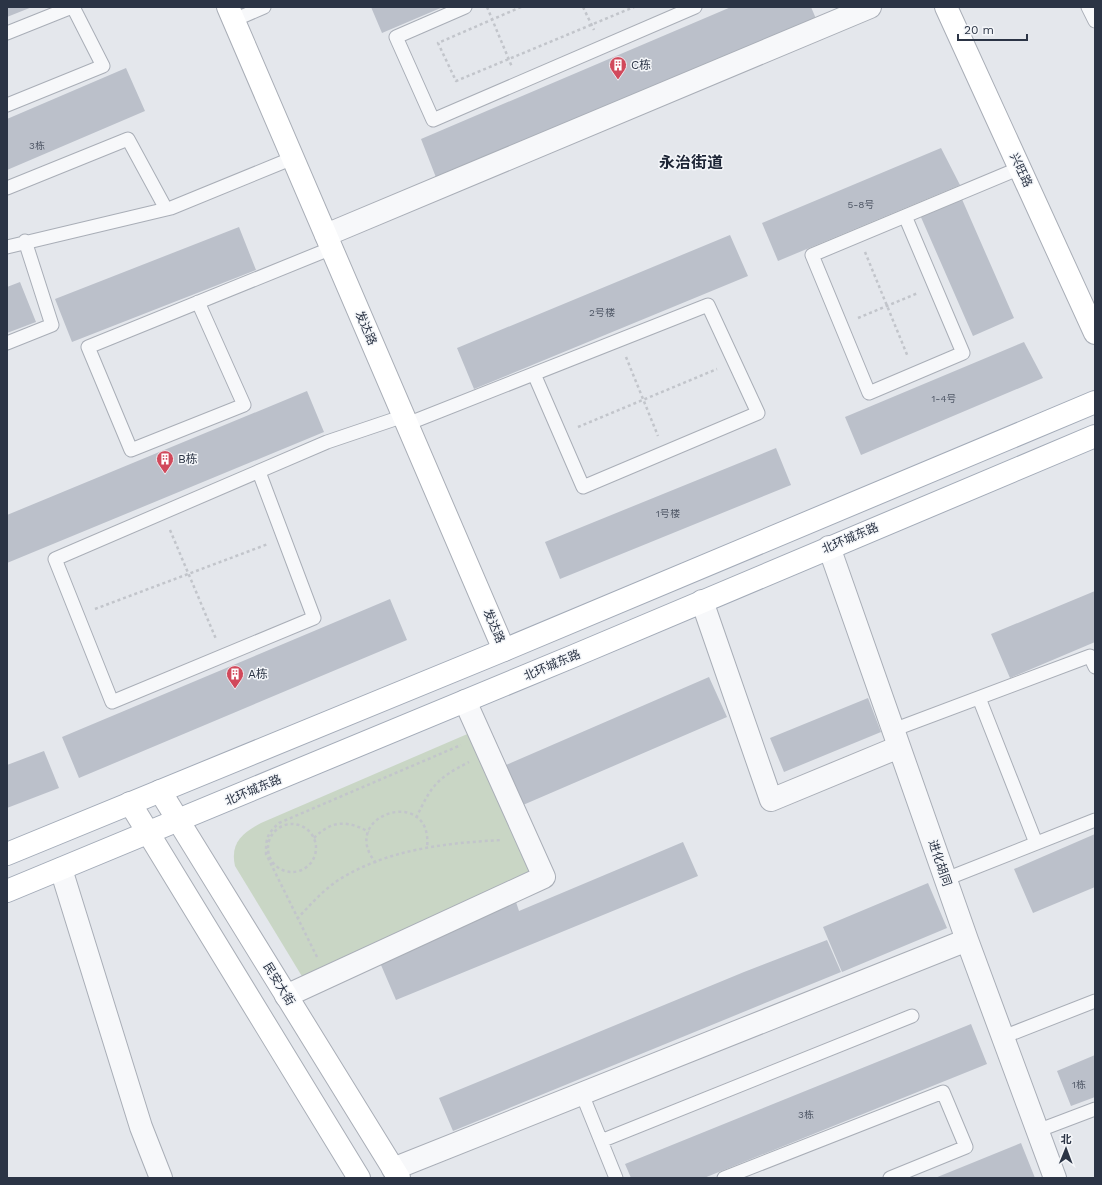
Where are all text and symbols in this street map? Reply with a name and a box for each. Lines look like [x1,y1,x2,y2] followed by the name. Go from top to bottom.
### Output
[958,16,1027,42] scale bar
[964,23,994,37] text: 20 m
[608,55,628,80] building icon: C栋
[631,58,651,72] place label: C栋
[29,140,45,151] house number: 3栋
[1007,151,1035,189] street label: 兴旺路
[659,153,723,172] district label: 永治街道
[847,199,875,210] house number: 5-8号
[589,307,615,318] house number: 2号楼
[353,309,379,347] street label: 发达路
[931,393,957,404] house number: 1-4号
[155,449,175,474] building icon: B栋
[178,452,198,466] place label: B栋
[656,508,680,519] house number: 1号楼
[820,520,880,556] street label: 北环城东路
[481,607,507,645] street label: 发达路
[522,647,582,683] street label: 北环城东路
[225,664,245,689] building icon: A栋
[248,667,268,681] place label: A栋
[223,772,283,808] street label: 北环城东路
[926,838,954,888] street label: 进化胡同
[260,960,298,1008] street label: 民安大街
[1072,1079,1086,1090] house number: 1栋
[798,1109,814,1120] house number: 3栋
[1046,1129,1086,1169] north arrow
[1061,1133,1072,1146] text: 北

